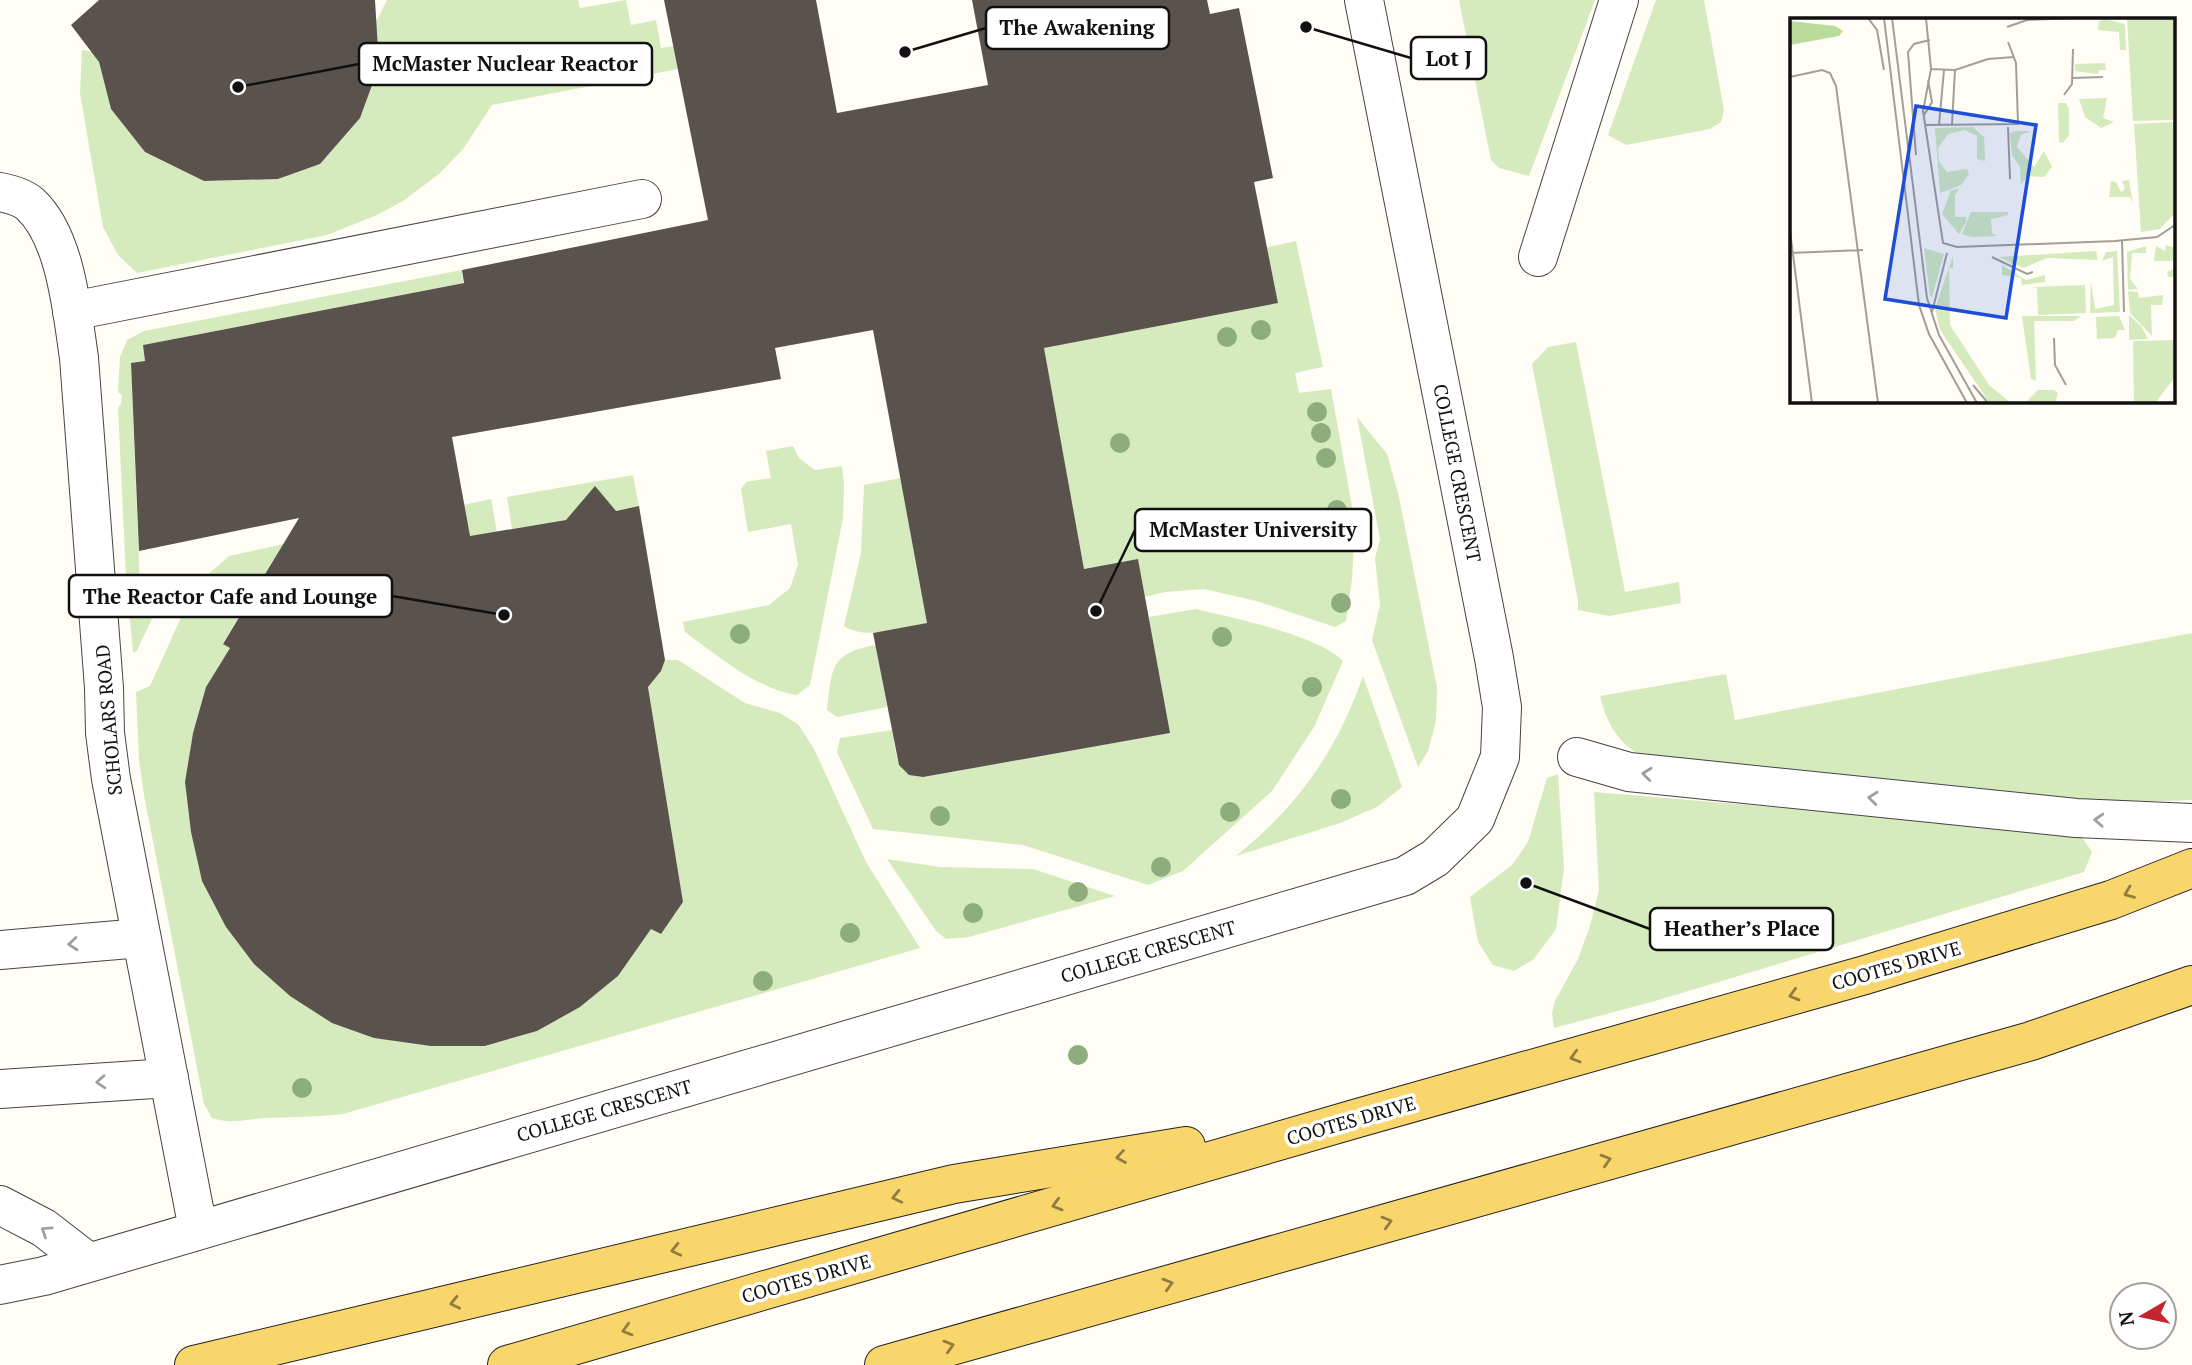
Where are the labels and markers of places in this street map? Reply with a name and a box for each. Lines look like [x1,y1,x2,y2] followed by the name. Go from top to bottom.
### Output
[986,7,1169,49] callout: The Awakening
[1411,37,1486,79] callout: Lot J
[359,43,652,85] callout: McMaster Nuclear Reactor
[1135,509,1371,551] callout: McMaster University
[69,575,392,617] callout: The Reactor Cafe and Lounge
[1650,908,1833,950] callout: Heather’s Place

